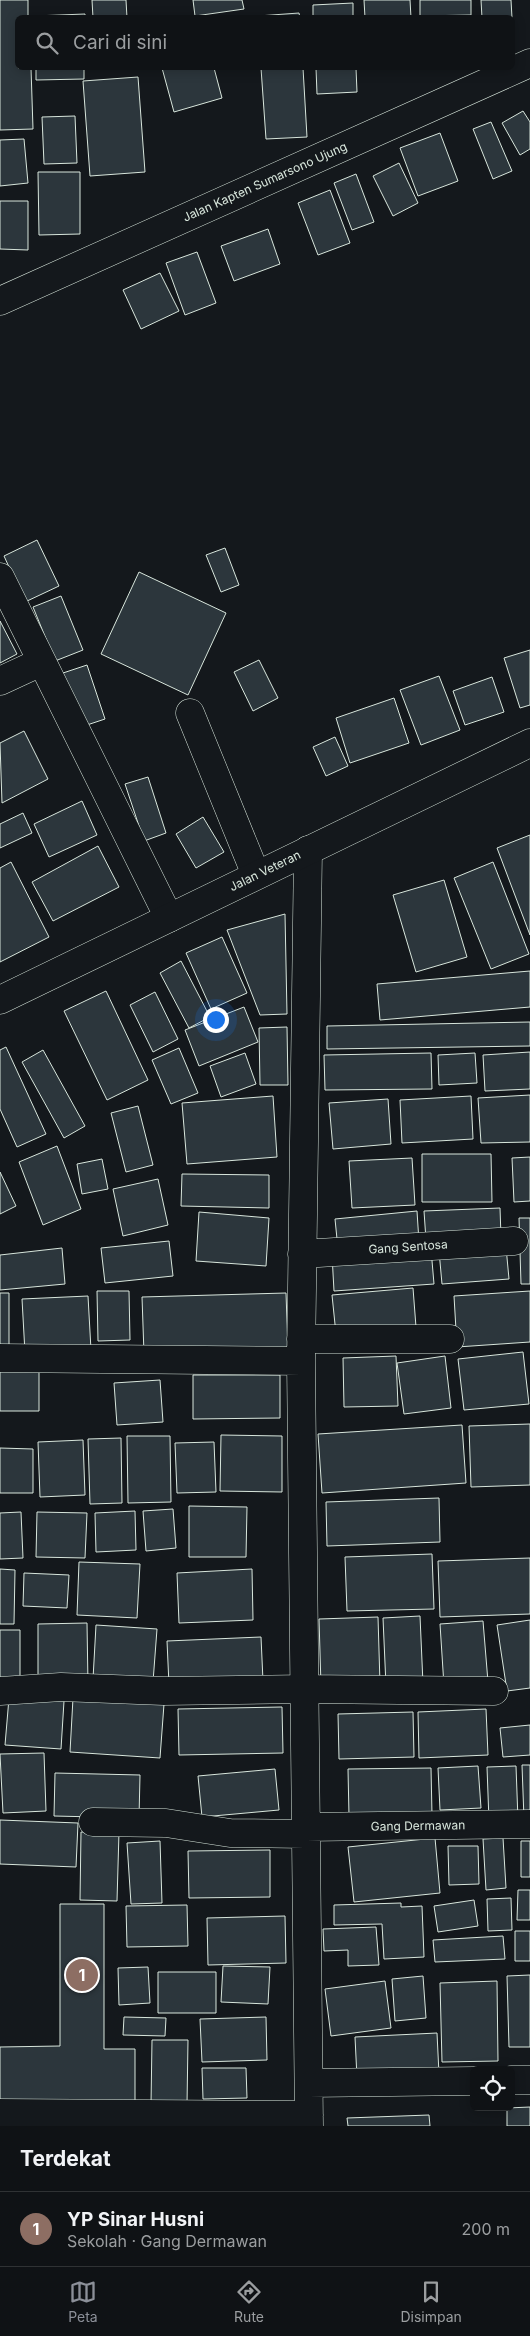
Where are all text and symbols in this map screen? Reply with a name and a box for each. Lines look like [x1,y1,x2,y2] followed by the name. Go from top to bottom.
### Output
[15,15,515,70] search box
[33,29,61,57] icon: search
[73,31,167,54] text: Cari di sini
[180,138,349,225] street label: Jalan Kapten Sumarsono Ujung
[227,847,303,894] street label: Jalan Veteran
[203,1007,229,1033] your location
[368,1236,448,1257] street label: Gang Sentosa
[370,1817,466,1834] street label: Gang Dermawan
[66,1956,98,1994] pin: 1
[470,2066,515,2111] map controls
[470,2066,515,2111] button: locate
[20,2146,111,2171] text: Terdekat
[67,2208,204,2231] text: YP Sinar Husni
[33,2219,39,2239] text: 1
[462,2219,510,2239] text: 200 m
[67,2231,267,2251] text: Sekolah · Gang Dermawan
[68,2278,98,2325] tab: Peta
[234,2278,264,2325] tab: Rute
[400,2278,462,2325] tab: Disimpan

